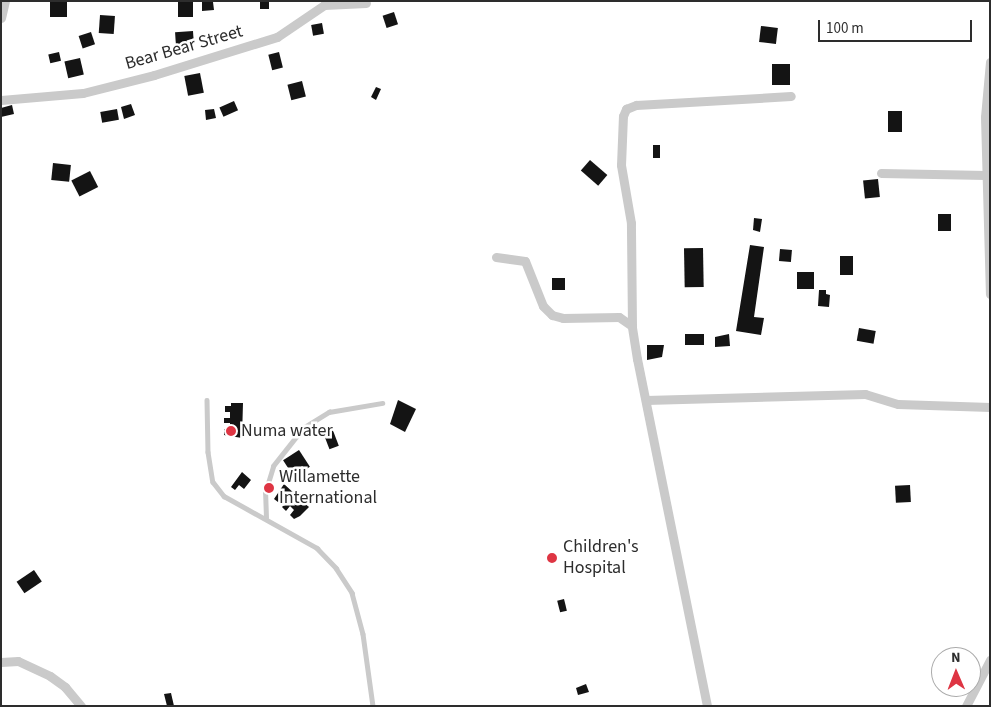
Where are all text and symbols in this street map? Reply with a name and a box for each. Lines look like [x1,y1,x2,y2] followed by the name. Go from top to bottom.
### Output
[821,10,975,42] scale bar
[826,18,864,39] text: 100 m
[123,21,245,75] street label: Bear Bear Street
[241,420,333,442] place label: Numa water
[225,425,237,437] marker: Numa water
[279,467,377,509] place label: Willamette International
[263,482,275,494] marker: Willamette International
[563,537,639,580] place label: Children's Hospital
[545,551,559,565] marker: Children's Hospital
[931,647,981,697] north arrow
[951,648,961,668] text: N

